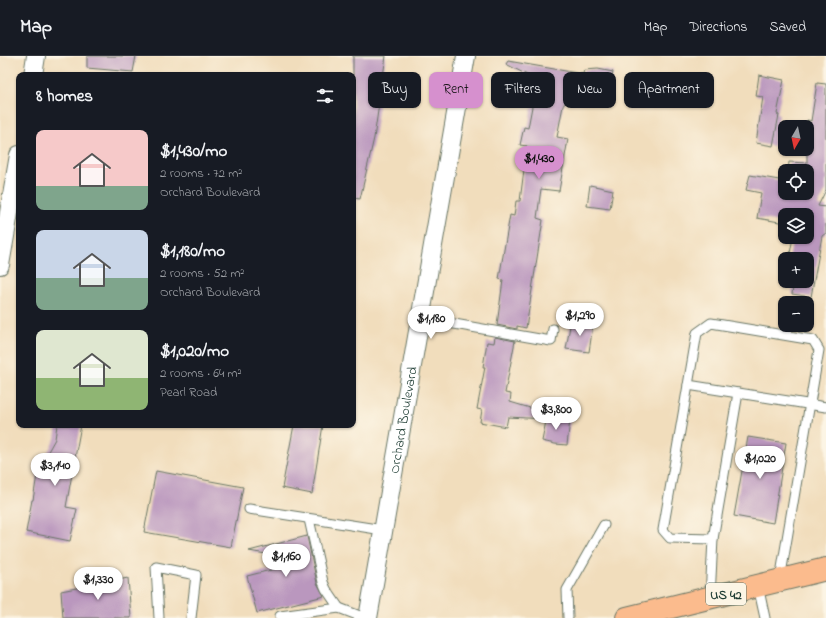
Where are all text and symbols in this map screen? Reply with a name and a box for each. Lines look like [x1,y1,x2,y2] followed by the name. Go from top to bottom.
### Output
[20,14,52,41] text: Map
[644,17,667,38] text: Map
[689,17,747,38] text: Directions
[769,17,806,38] text: Saved
[368,72,421,108] chip: Buy
[429,72,483,108] chip: Rent
[491,72,555,108] chip: Filters
[563,72,616,108] chip: New
[624,72,714,108] chip: Apartment
[36,84,93,109] text: 8 homes
[314,85,336,107] icon: filters
[778,120,814,156] north arrow
[778,120,814,332] map controls
[160,139,227,164] text: $1,430/mo
[68,146,116,194] icon: home
[506,146,572,180] pin: $1,430
[524,149,554,168] text: $1,430
[160,164,242,183] text: 2 rooms · 72 m²
[778,164,814,200] button: locate
[160,183,260,202] text: Orchard Boulevard
[778,208,814,244] button: layers
[160,239,225,264] text: $1,180/mo
[68,246,116,294] icon: home
[778,252,814,288] button: +
[160,264,244,283] text: 2 rooms · 52 m²
[160,283,260,302] text: Orchard Boulevard
[778,296,814,332] button: −
[547,303,613,337] pin: $1,290
[398,306,464,340] pin: $1,180
[565,306,595,325] text: $1,290
[417,309,445,328] text: $1,180
[160,339,229,364] text: $1,020/mo
[68,346,116,394] icon: home
[160,364,242,383] text: 2 rooms · 64 m²
[384,365,424,475] street label: Orchard Boulevard
[160,383,217,402] text: Pearl Road
[523,397,589,431] pin: $3,800
[540,400,572,419] text: $3,800
[727,446,793,480] pin: $1,020
[744,449,776,468] text: $1,020
[22,453,88,487] pin: $3,140
[40,456,70,475] text: $3,140
[253,544,319,578] pin: $1,160
[271,547,301,566] text: $1,160
[65,567,131,601] pin: $1,330
[83,570,113,589] text: $1,330
[706,583,746,605] road number: US 42

